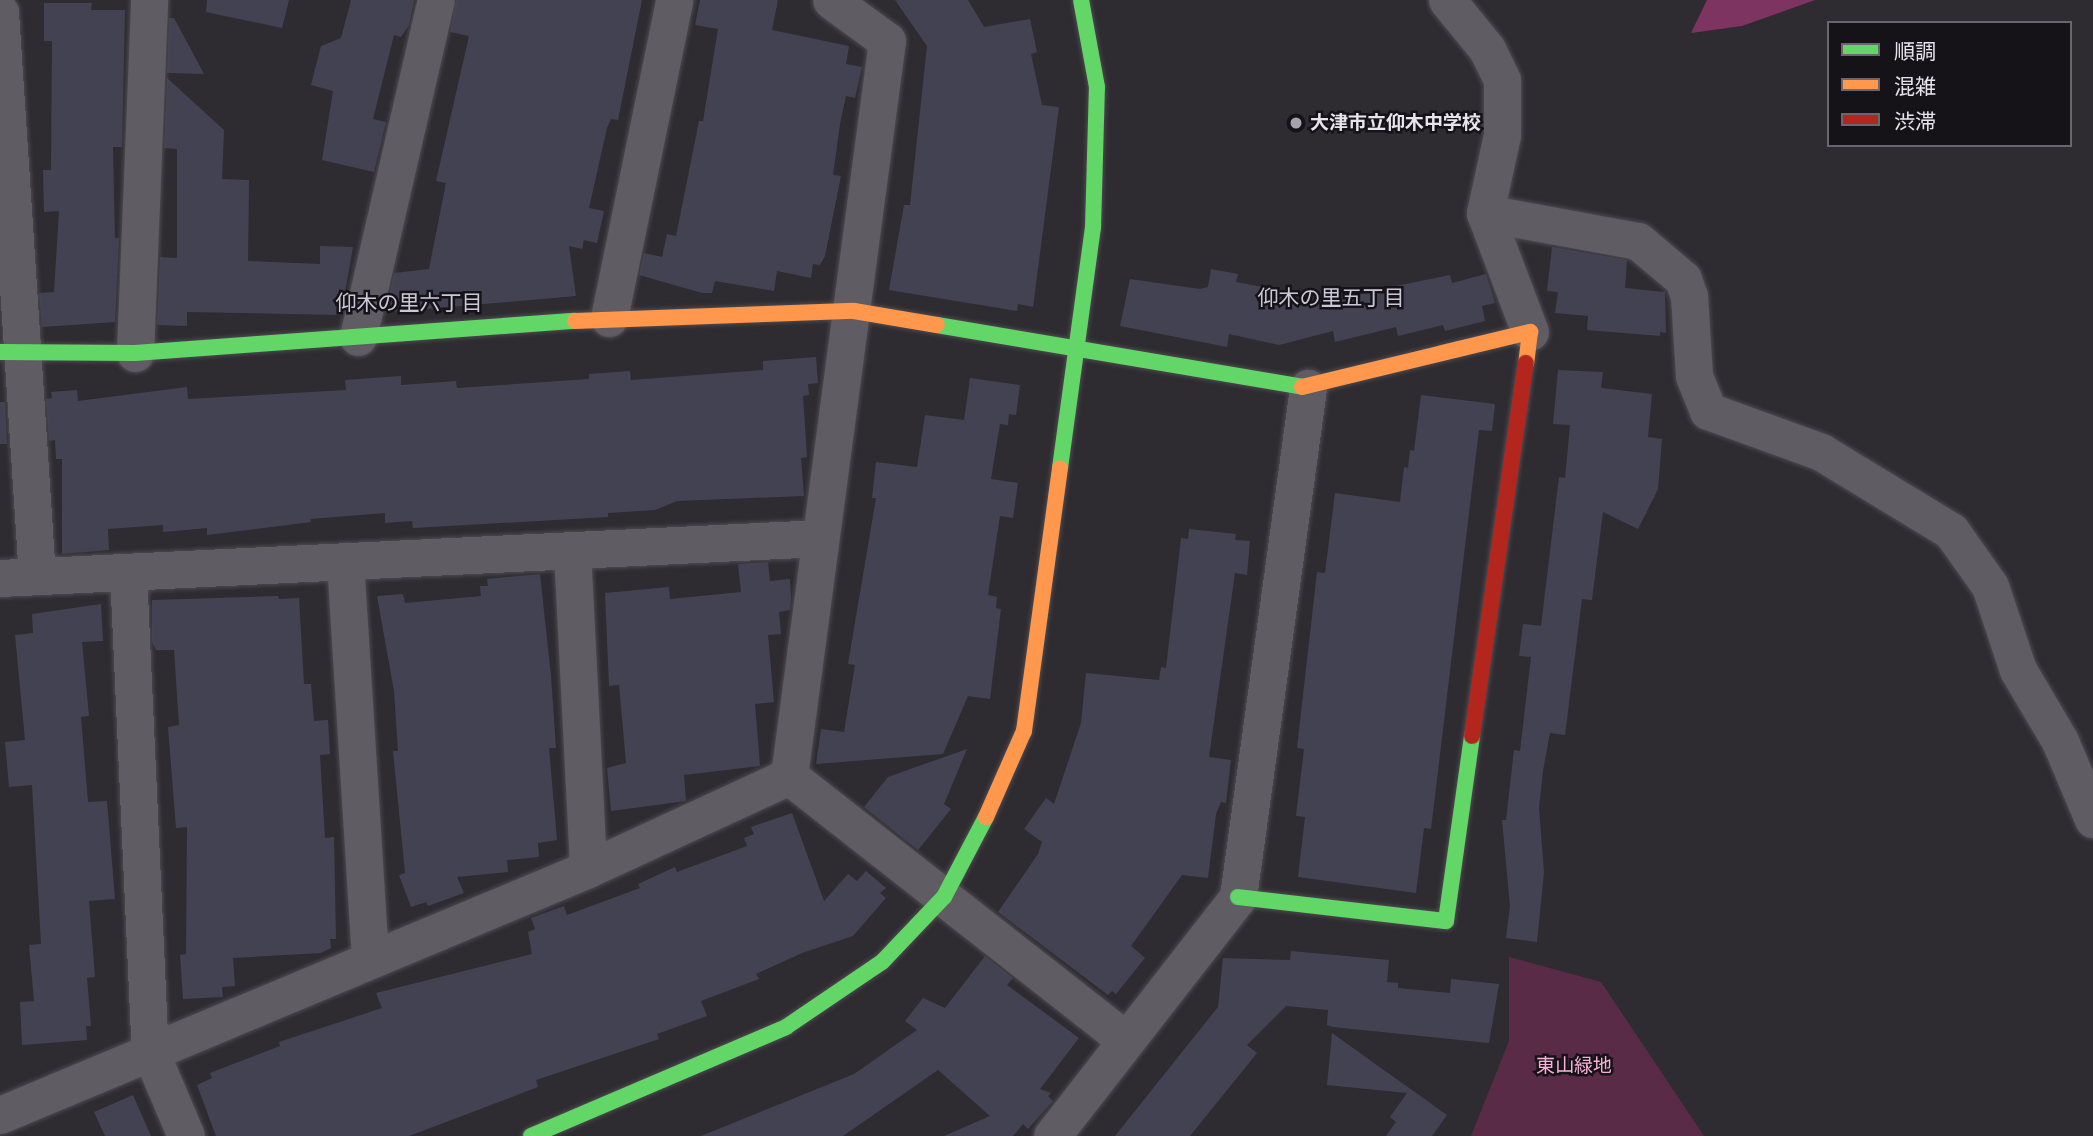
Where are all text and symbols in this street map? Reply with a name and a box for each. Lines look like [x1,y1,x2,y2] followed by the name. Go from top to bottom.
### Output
[1827,21,2072,147] legend
[1894,40,1936,63] text: 順調
[1894,75,1936,98] text: 混雑
[1894,110,1936,133] text: 渋滞
[1310,112,1481,134] place label: 大津市立仰木中学校
[1288,115,1304,131] marker: 大津市立仰木中学校
[1258,285,1404,311] district label: 仰木の里五丁目
[336,290,482,316] district label: 仰木の里六丁目
[1536,1055,1612,1077] park label: 東山緑地

